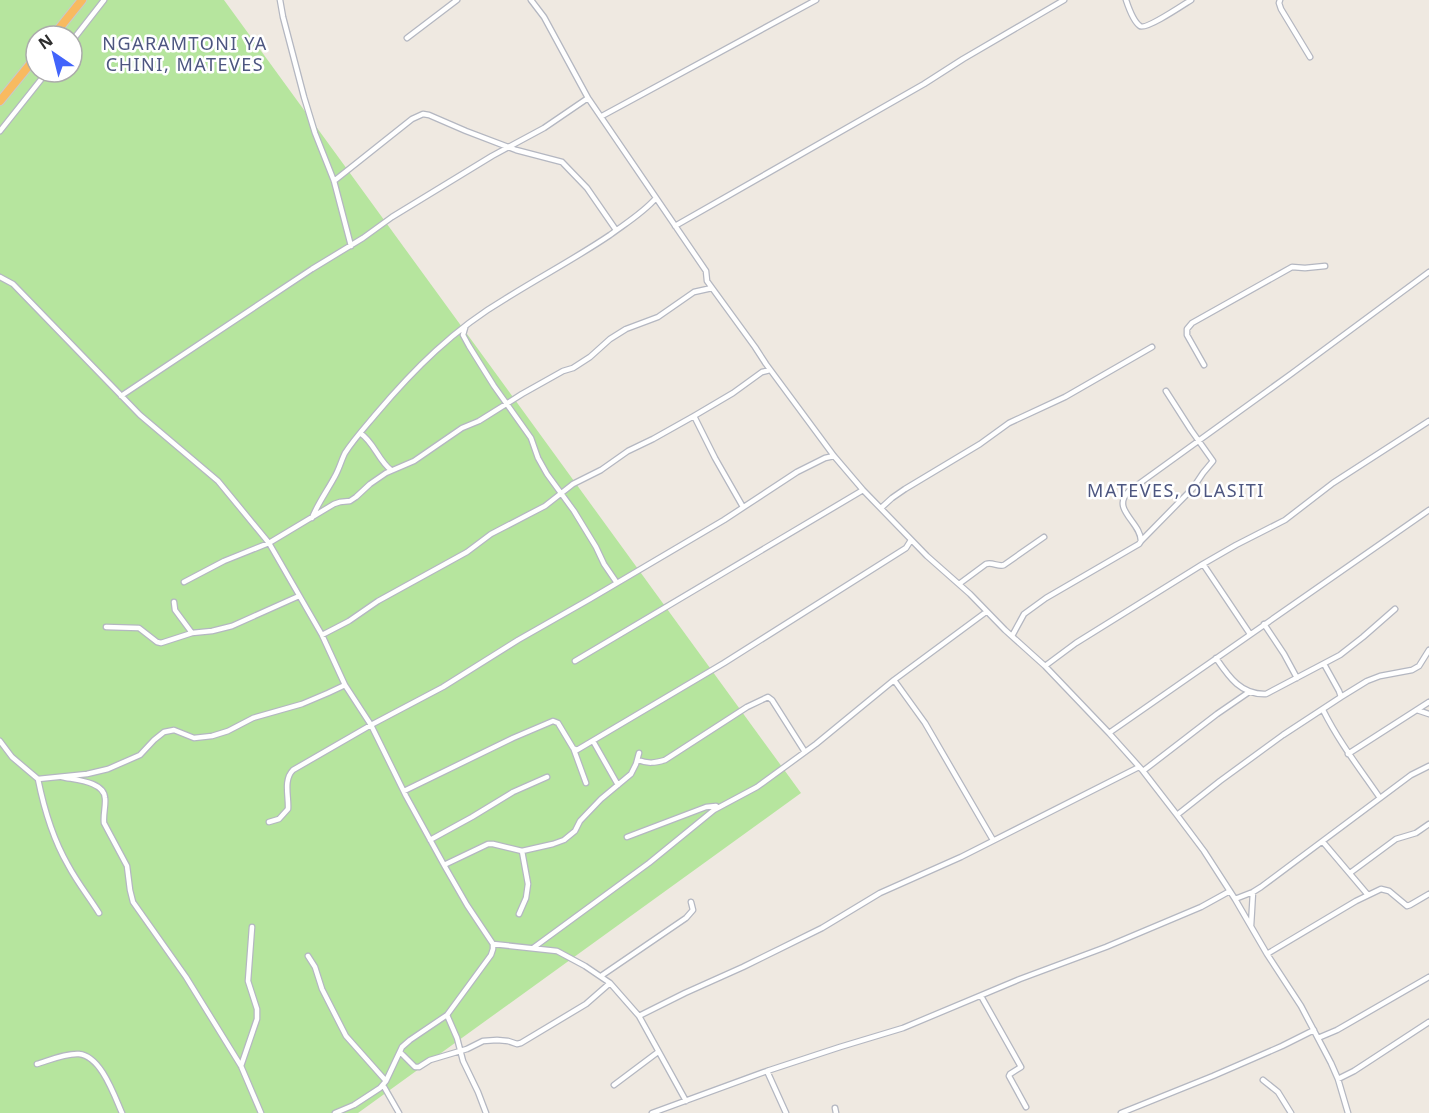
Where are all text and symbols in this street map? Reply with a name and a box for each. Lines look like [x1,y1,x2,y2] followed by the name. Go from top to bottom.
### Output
[24,24,84,84] north arrow
[34,29,57,54] text: N
[102,31,268,76] district label: NGARAMTONI YA CHINI, MATEVES
[1087,478,1265,502] district label: MATEVES, OLASITI

